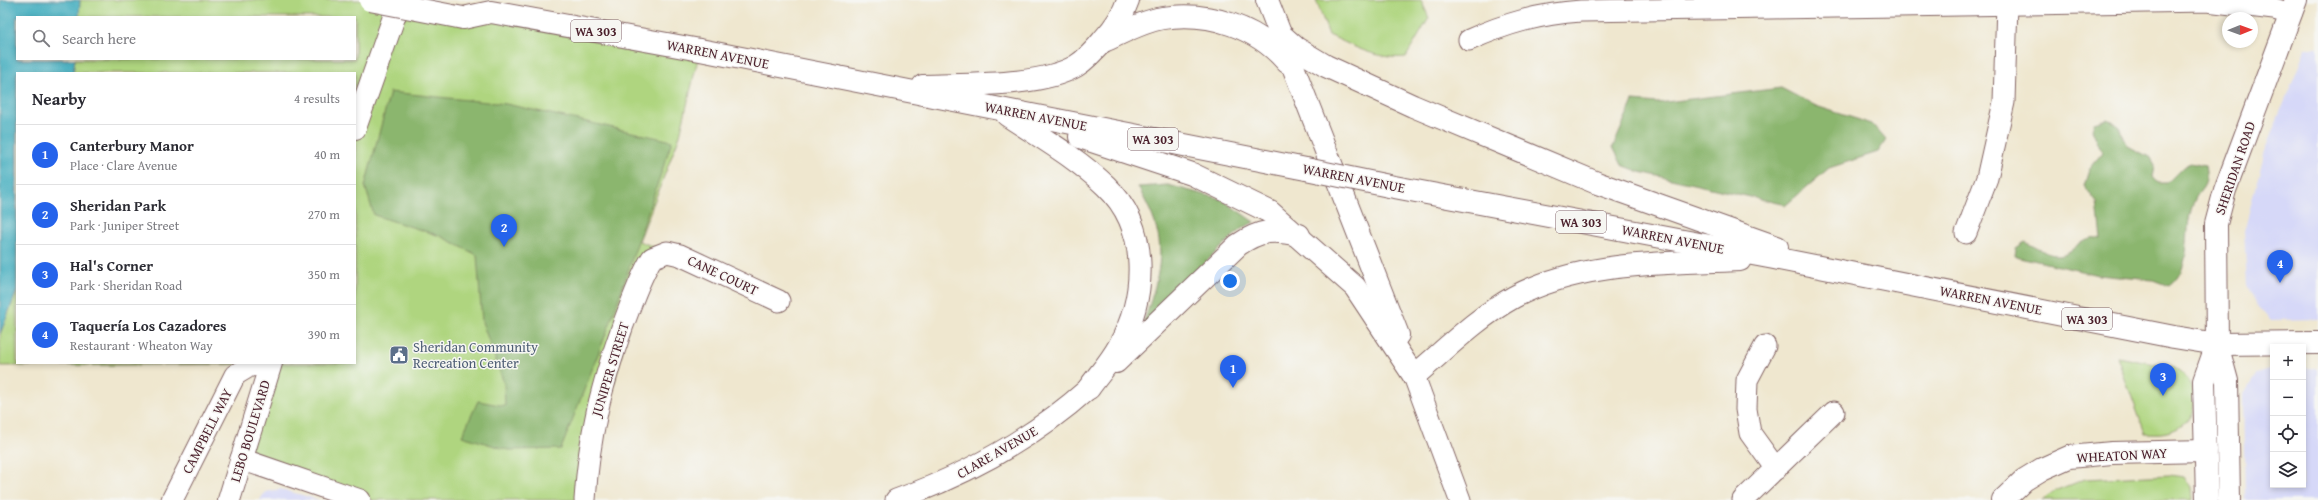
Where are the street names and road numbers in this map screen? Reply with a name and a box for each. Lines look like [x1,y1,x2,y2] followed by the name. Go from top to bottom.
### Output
[571,20,621,42] road number: WA 303
[665,34,771,74] street label: WARREN AVENUE
[983,96,1089,136] street label: WARREN AVENUE
[2210,119,2260,217] street label: SHERIDAN ROAD
[1128,128,1178,150] road number: WA 303
[1301,158,1407,198] street label: WARREN AVENUE
[1556,211,1606,233] road number: WA 303
[1620,219,1726,259] street label: WARREN AVENUE
[684,250,762,300] street label: CANE COURT
[1938,280,2044,320] street label: WARREN AVENUE
[2062,308,2112,330] road number: WA 303
[586,319,634,421] street label: JUNIPER STREET
[225,377,275,485] street label: LEBO BOULEVARD
[177,385,237,477] street label: CAMPBELL WAY
[953,421,1041,483] street label: CLARE AVENUE
[2076,443,2169,467] street label: WHEATON WAY

